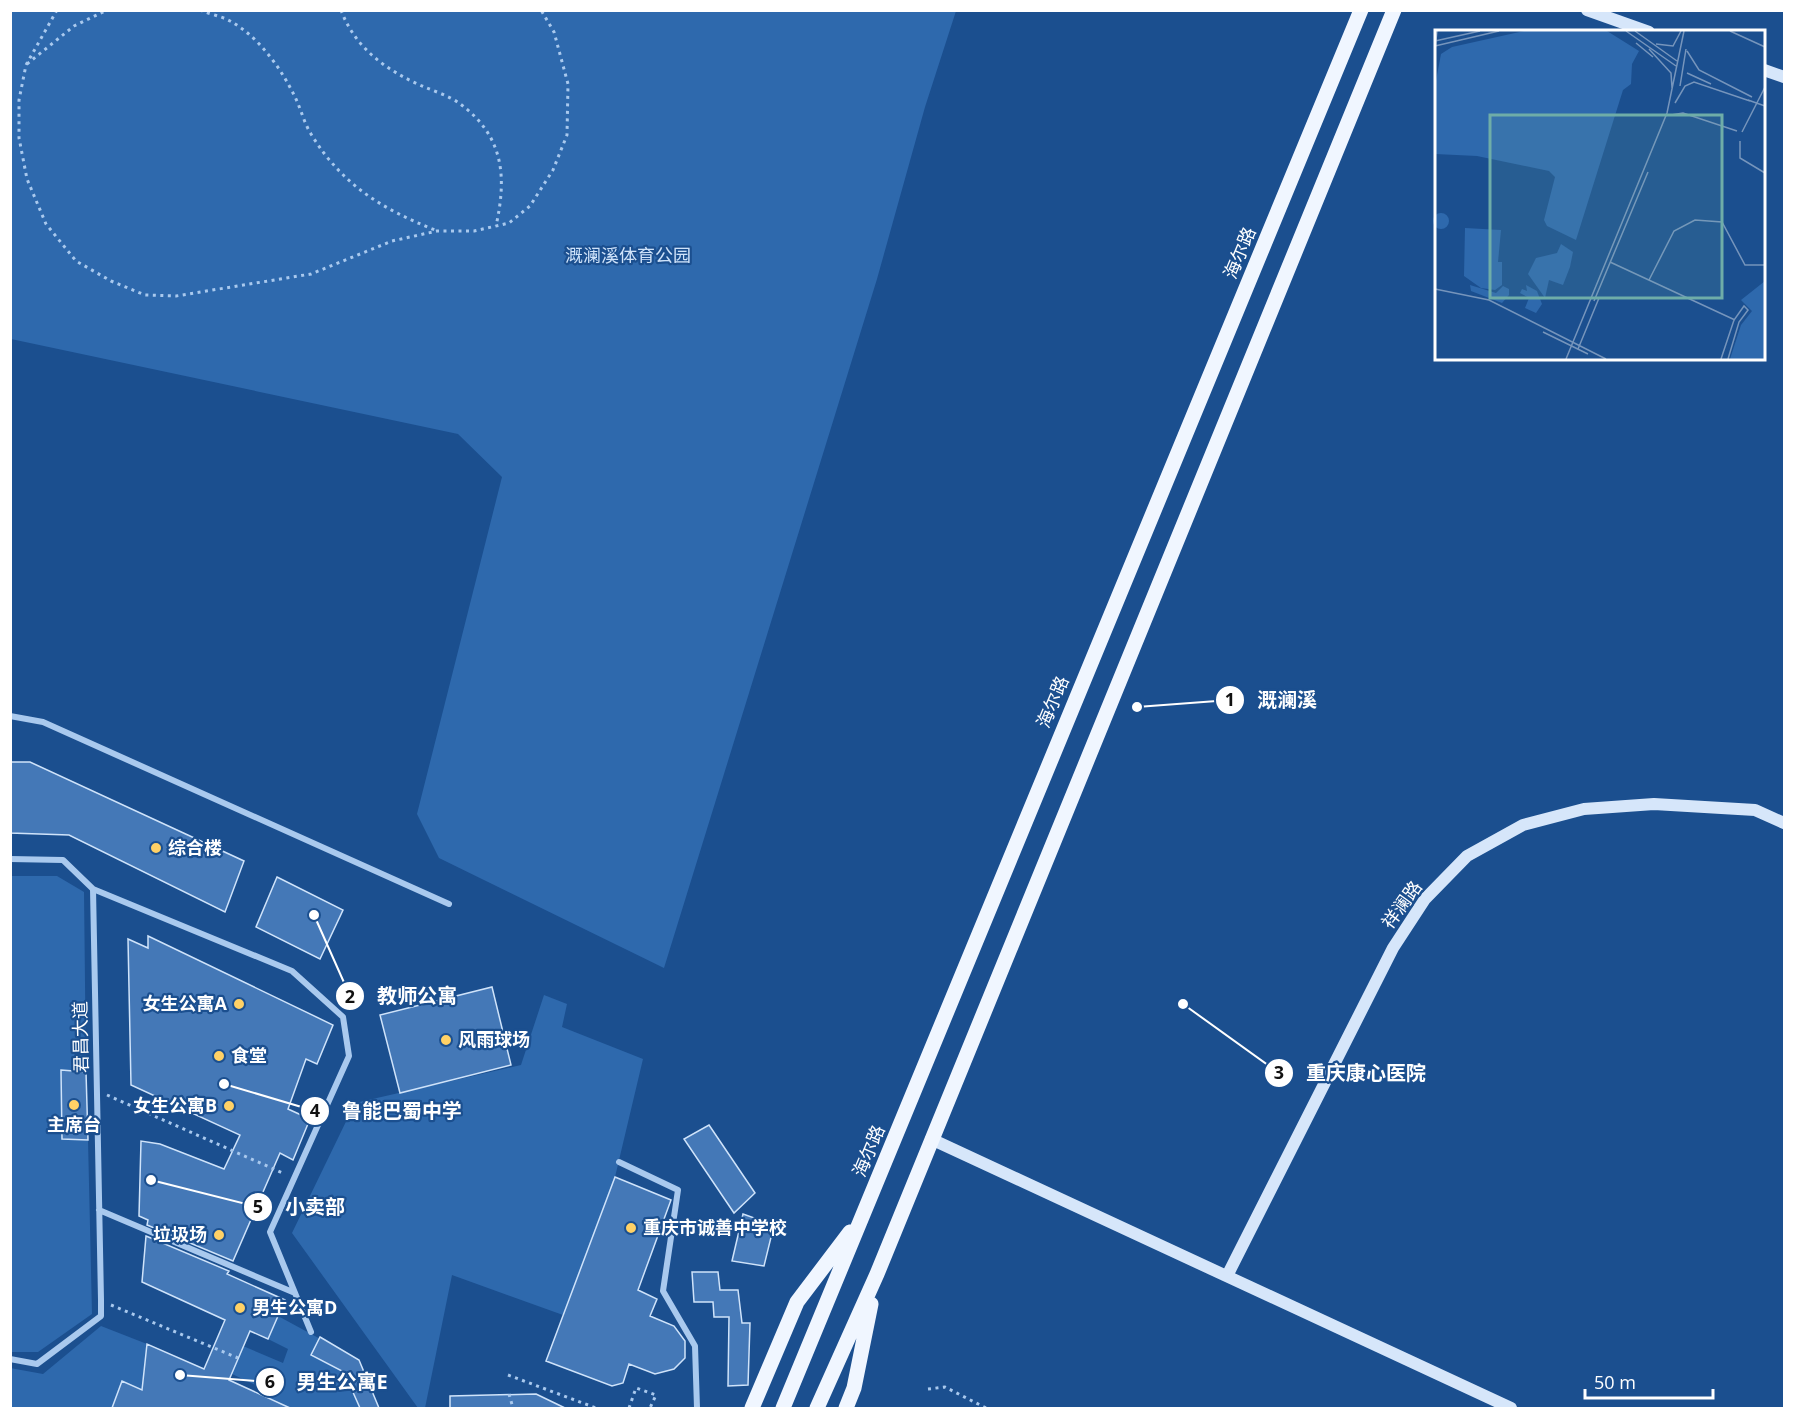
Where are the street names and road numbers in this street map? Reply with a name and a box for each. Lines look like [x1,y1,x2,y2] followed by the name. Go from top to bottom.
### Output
[1217,223,1261,282] street label: 海尔路
[1030,672,1074,731] street label: 海尔路
[1376,876,1427,933] street label: 祥澜路
[67,1001,93,1073] street label: 君昌大道
[846,1121,890,1180] street label: 海尔路

